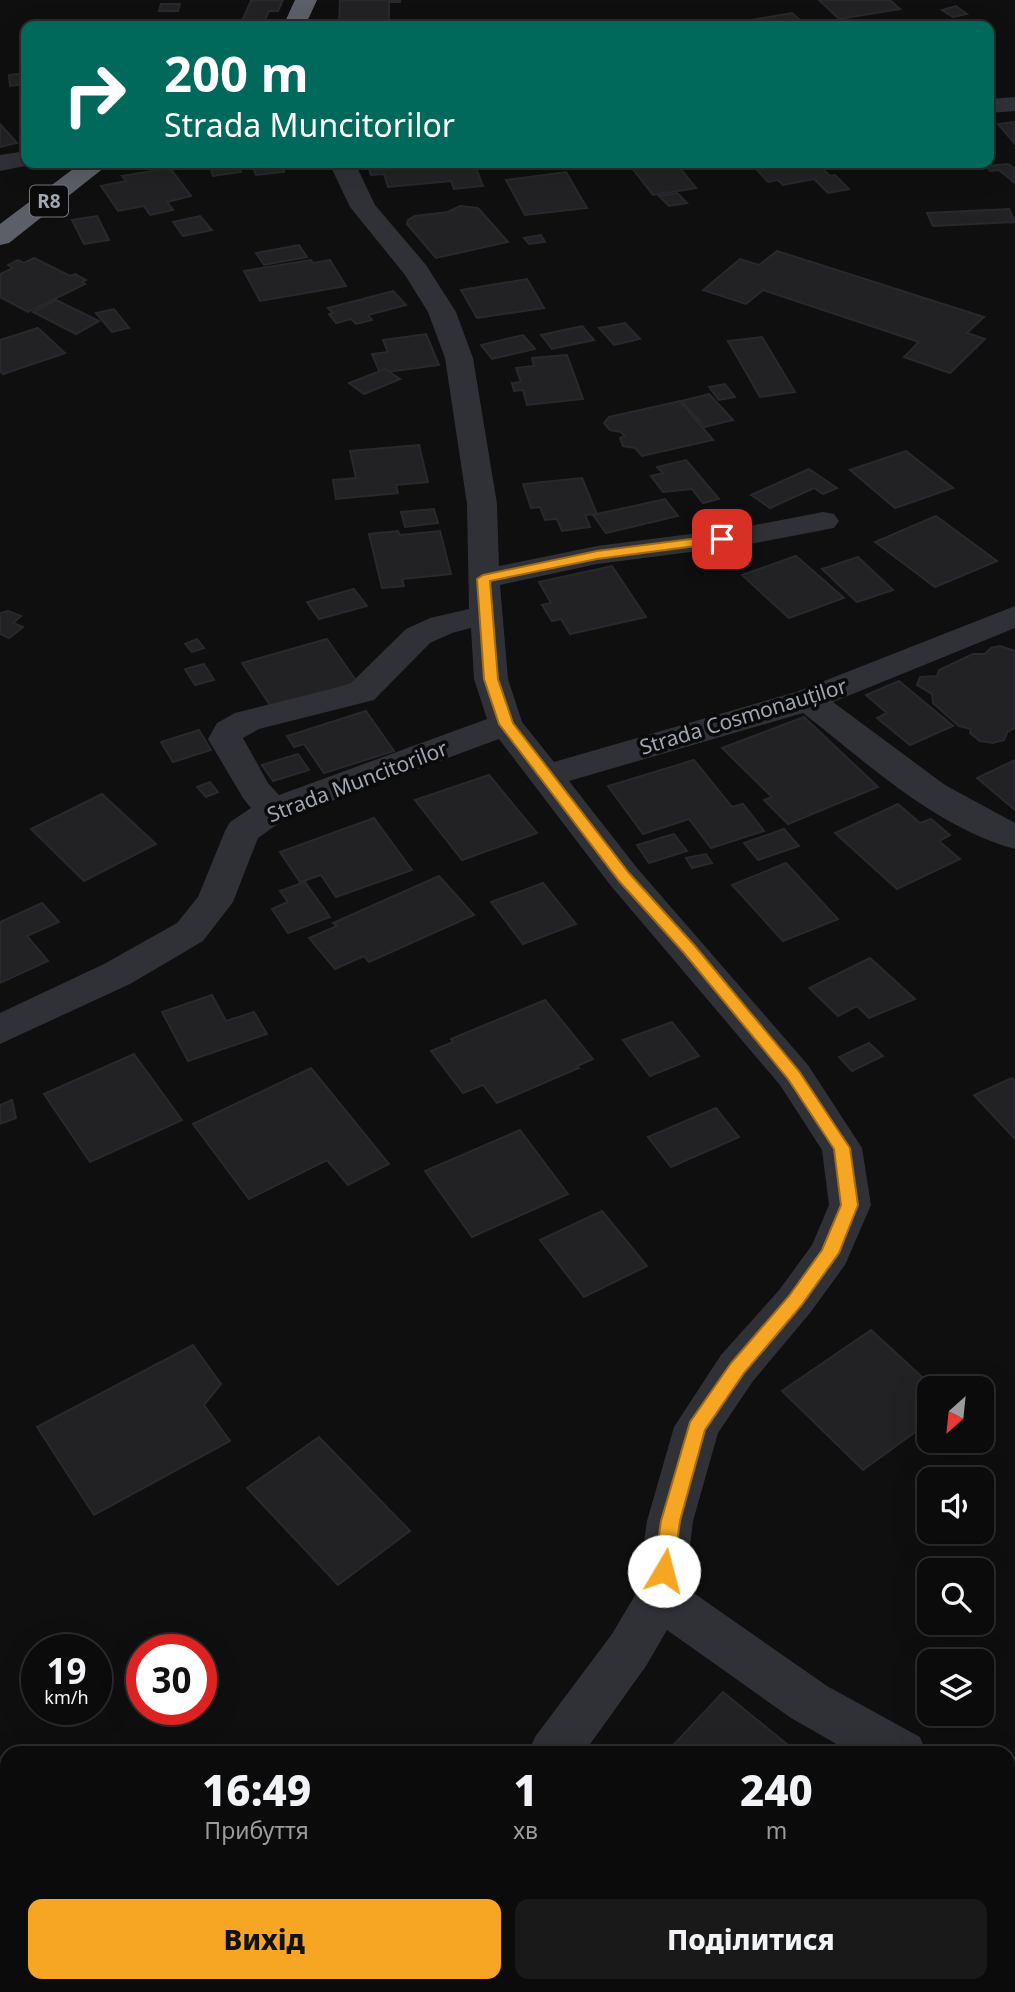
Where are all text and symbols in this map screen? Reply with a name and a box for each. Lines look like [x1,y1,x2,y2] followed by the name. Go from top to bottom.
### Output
[164,40,309,106] text: 200 m
[49,49,140,140] icon: right
[164,103,455,146] text: Strada Muncitorilor
[30,186,68,216] road number: R8
[692,509,752,569] pin
[703,520,741,558] icon: arrive
[636,671,850,761] street label: Strada Cosmonauților
[263,734,451,828] street label: Strada Muncitorilor
[917,1376,994,1452] north arrow
[917,1376,994,1726] map controls
[917,1467,994,1544] button: sound
[627,1534,701,1608] position arrow
[917,1558,994,1635] button: search
[126,1634,217,1725] speed limit sign: 30
[46,1647,87,1694] text: 19
[917,1649,994,1726] button: layers
[44,1685,89,1709] text: km/h
[202,1761,311,1818] text: 16:49
[513,1761,538,1818] text: 1
[740,1761,813,1818] text: 240
[204,1814,309,1846] text: Прибуття
[513,1814,538,1846] text: хв
[766,1814,787,1846] text: m
[28,1899,501,1979] button: Вихід
[515,1899,987,1979] button: Поділитися

